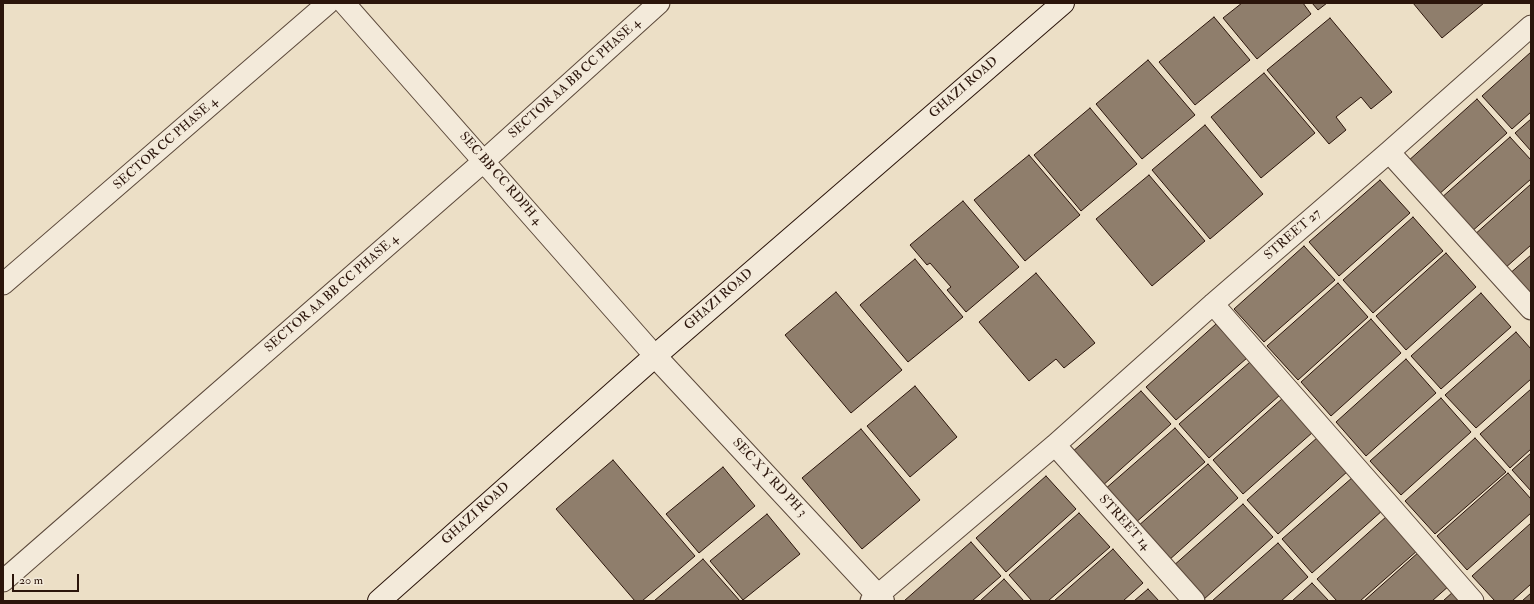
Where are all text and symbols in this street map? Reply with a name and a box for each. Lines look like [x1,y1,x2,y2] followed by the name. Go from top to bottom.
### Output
[506,16,644,142] street label: SECTOR AA BB CC PHASE 4
[926,54,1002,122] street label: GHAZI ROAD
[111,95,221,193] street label: SECTOR CC PHASE 4
[455,129,545,229] street label: SEC BB CC RDPH 4
[1262,206,1324,264] street label: STREET 27
[262,232,402,356] street label: SECTOR AA BB CC PHASE 4
[681,266,757,334] street label: GHAZI ROAD
[729,435,809,521] street label: SEC X Y RD PH 3
[439,479,513,549] street label: GHAZI ROAD
[1095,492,1153,554] street label: STREET 14
[14,566,81,592] scale bar
[19,573,43,588] text: 20 m

